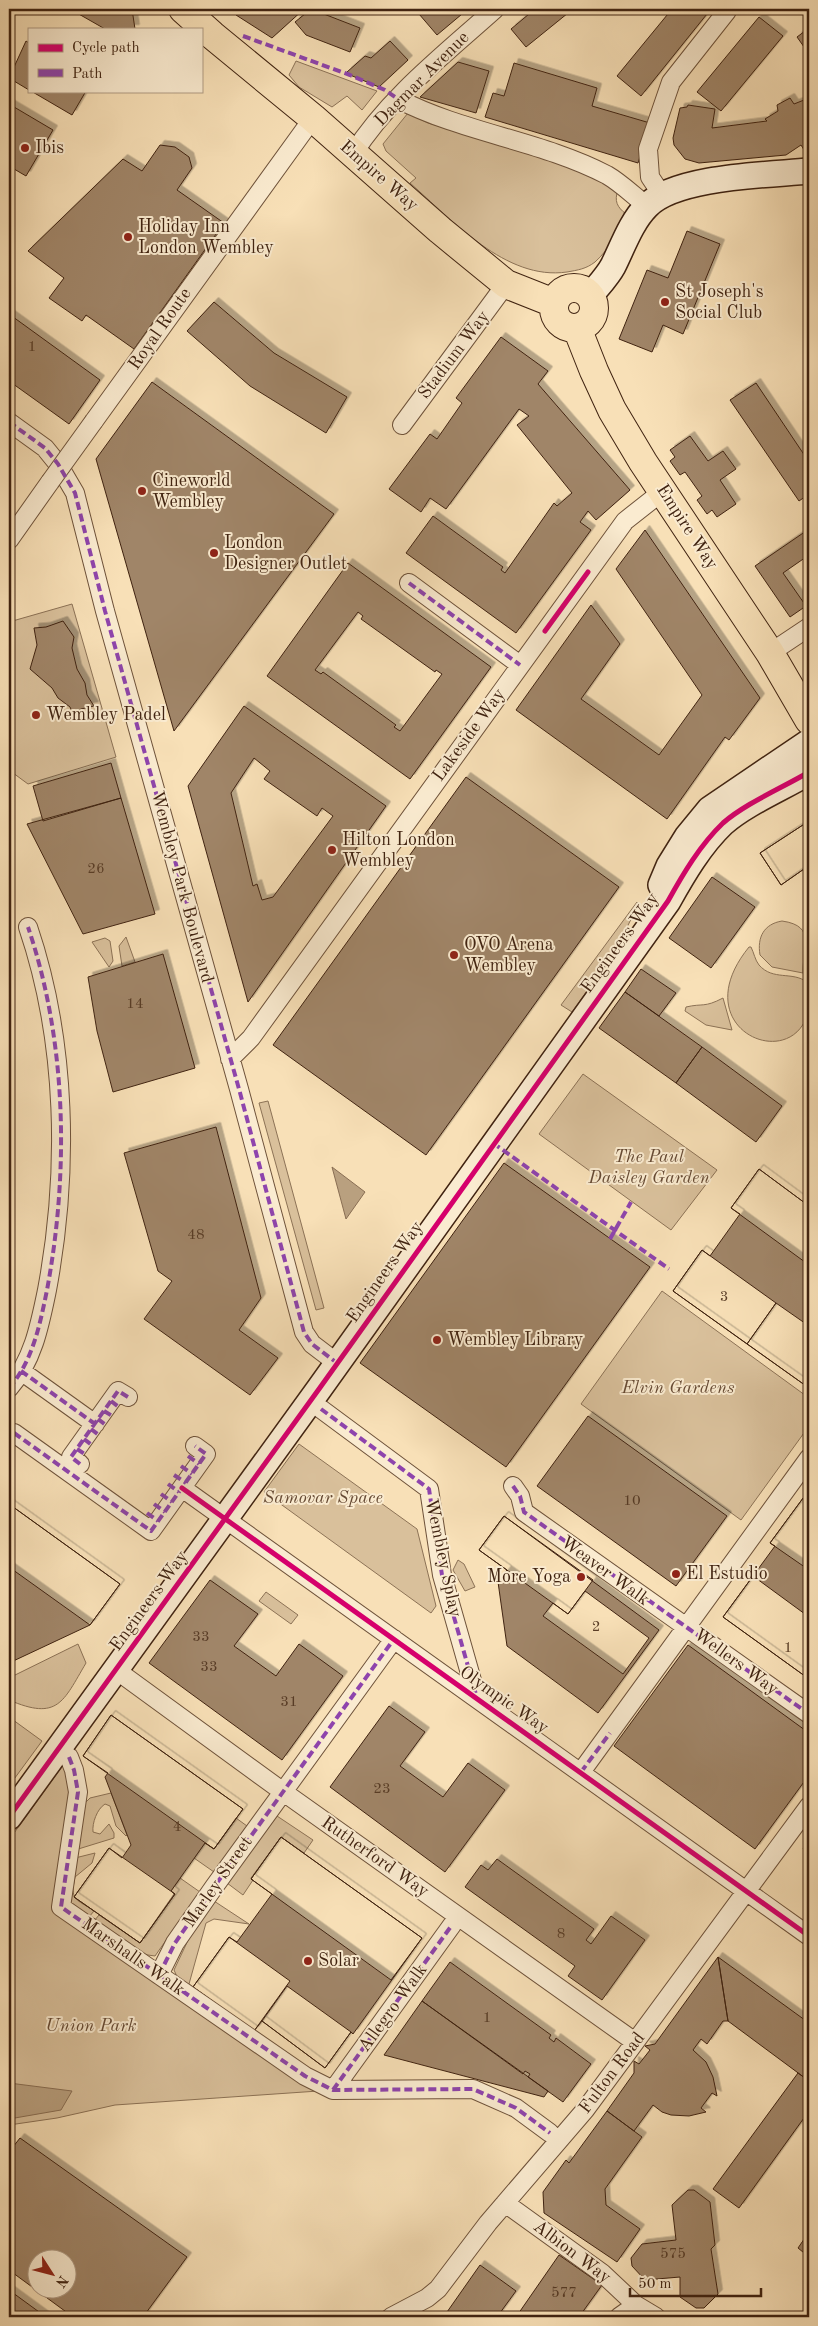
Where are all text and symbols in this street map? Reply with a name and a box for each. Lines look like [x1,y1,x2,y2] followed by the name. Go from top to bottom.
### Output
[28,28,202,92] legend
[371,28,473,130] street label: Dagmar Avenue
[72,41,140,56] text: Cycle path
[72,67,102,82] text: Path
[336,137,422,215] street label: Empire Way
[35,139,64,157] place label: Ibis
[19,142,31,154] marker: Ibis
[138,218,274,257] place label: Holiday Inn London Wembley
[122,231,134,243] marker: Holiday Inn London Wembley
[675,283,764,322] place label: St Joseph's Social Club
[125,285,195,373] street label: Royal Route
[659,296,671,308] marker: St Joseph's Social Club
[415,307,493,403] street label: Stadium Way
[28,340,36,355] house number: 1
[152,472,231,511] place label: Cineworld Wembley
[653,481,721,573] street label: Empire Way
[136,485,148,497] marker: Cineworld Wembley
[224,534,347,573] place label: London Designer Outlet
[208,547,220,559] marker: London Designer Outlet
[429,685,509,785] street label: Lakeside Way
[46,706,166,724] place label: Wembley Padel
[30,709,42,721] marker: Wembley Padel
[148,789,216,985] street label: Wembley Park Boulevard
[342,831,455,870] place label: Hilton London Wembley
[326,844,338,856] marker: Hilton London Wembley
[87,862,105,877] house number: 26
[578,889,663,996] street label: Engineers Way
[464,936,554,975] place label: OVO Arena Wembley
[448,949,460,961] marker: OVO Arena Wembley
[126,997,144,1012] house number: 14
[587,1148,710,1187] park label: The Paul Daisley Garden
[343,1218,427,1326] street label: Engineers Way
[187,1228,205,1243] house number: 48
[720,1290,728,1305] house number: 3
[447,1331,584,1349] place label: Wembley Library
[431,1334,443,1346] marker: Wembley Library
[620,1379,735,1397] park label: Elvin Gardens
[263,1489,383,1507] park label: Samovar Space
[623,1494,641,1509] house number: 10
[422,1497,464,1619] street label: Wembley Splay
[557,1533,653,1609] street label: Weaver Walk
[107,1547,192,1654] street label: Engineers Way
[686,1565,768,1583] place label: El Estudio
[487,1568,571,1586] place label: More Yoga
[670,1568,682,1580] marker: El Estudio
[575,1571,587,1583] marker: More Yoga
[592,1620,600,1635] house number: 2
[690,1625,782,1699] street label: Wellers Way
[192,1630,210,1645] house number: 33
[784,1641,792,1656] house number: 1
[200,1660,218,1675] house number: 33
[456,1663,552,1738] street label: Olympic Way
[280,1695,298,1710] house number: 31
[373,1782,391,1797] house number: 23
[318,1813,432,1901] street label: Rutherford Way
[173,1820,181,1835] house number: 4
[180,1833,256,1931] street label: Marley Street
[78,1915,188,1999] street label: Marshalls Walk
[557,1927,565,1942] house number: 8
[318,1952,360,1970] place label: Solar
[302,1955,314,1967] marker: Solar
[355,1961,431,2055] street label: Allegro Walk
[483,2011,491,2026] house number: 1
[45,2017,137,2035] park label: Union Park
[576,2029,648,2117] street label: Fulton Road
[530,2217,615,2287] street label: Albion Way
[660,2247,686,2262] house number: 575
[28,2248,78,2298] north arrow
[630,2266,762,2298] scale bar
[53,2273,71,2290] text: N
[638,2277,672,2292] text: 50 m
[551,2286,577,2301] house number: 577

